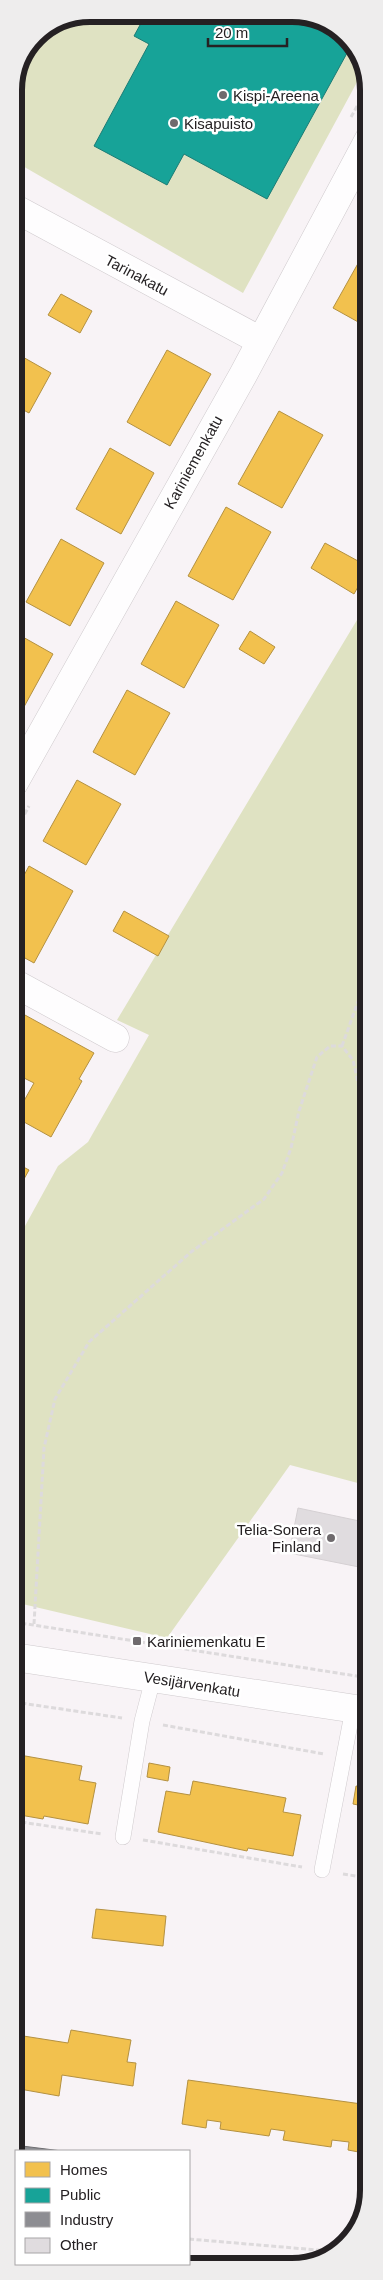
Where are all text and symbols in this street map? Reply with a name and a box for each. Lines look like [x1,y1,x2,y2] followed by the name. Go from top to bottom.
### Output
[208,15,287,47] scale bar
[215,24,248,41] text: 20 m
[233,87,320,104] place label: Kispi-Areena
[217,89,229,101] marker: Kispi-Areena
[184,115,253,132] place label: Kisapuisto
[168,117,180,129] marker: Kisapuisto
[102,251,172,299] street label: Tarinakatu
[160,412,226,512] street label: Kariniemenkatu
[237,1521,322,1555] place label: Telia-Sonera Finland
[325,1532,337,1544] marker: Telia-Sonera Finland
[147,1633,265,1650] place label: Kariniemenkatu E
[131,1635,143,1647] marker: Kariniemenkatu E
[142,1668,242,1700] street label: Vesijärvenkatu
[15,2150,190,2265] legend
[60,2161,108,2178] text: Homes
[60,2186,101,2203] text: Public
[60,2211,114,2228] text: Industry
[60,2236,98,2253] text: Other

